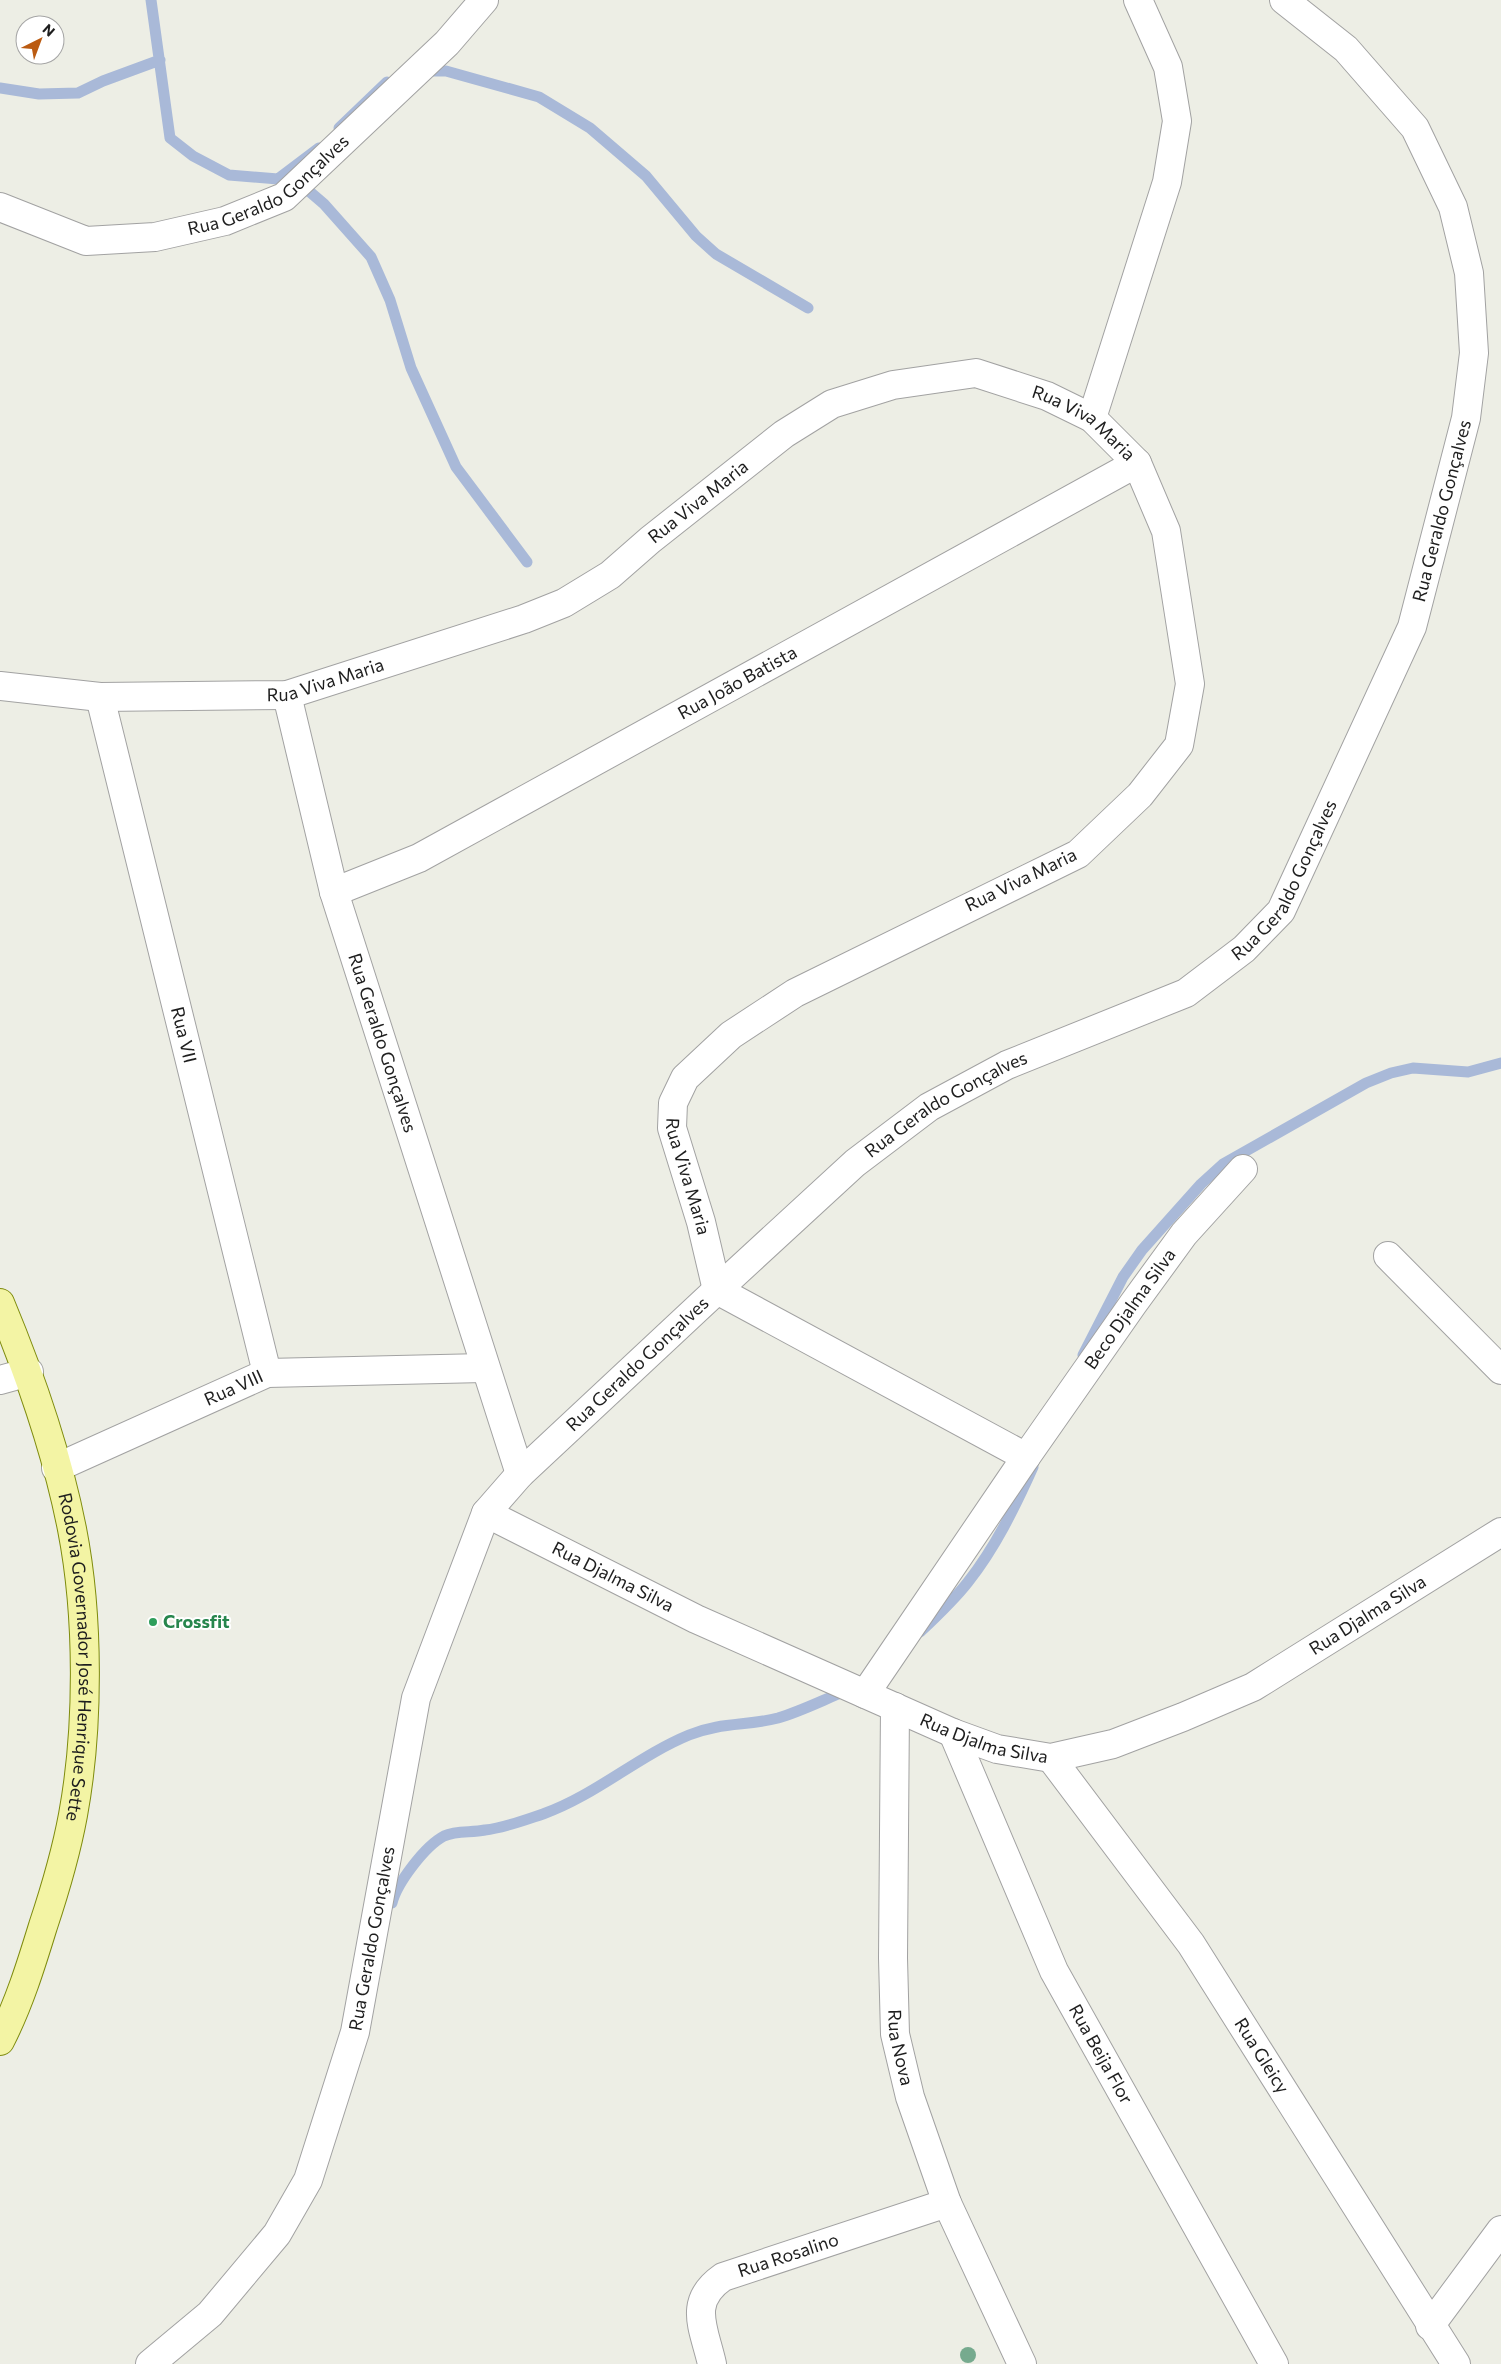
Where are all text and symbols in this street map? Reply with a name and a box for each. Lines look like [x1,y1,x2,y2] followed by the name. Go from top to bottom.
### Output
[15,15,65,65] north arrow
[39,20,59,40] text: N
[185,130,353,239] street label: Rua Geraldo Gonçalves
[1029,380,1140,465] street label: Rua Viva Maria
[1407,417,1475,604] street label: Rua Geraldo Gonçalves
[643,455,752,547] street label: Rua Viva Maria
[674,640,800,724] street label: Rua João Batista
[266,653,386,705] street label: Rua Viva Maria
[1227,796,1341,965] street label: Rua Geraldo Gonçalves
[961,843,1080,916] street label: Rua Viva Maria
[344,950,422,1135] street label: Rua Geraldo Gonçalves
[167,1004,202,1065] street label: Rua VII
[860,1046,1030,1162] street label: Rua Geraldo Gonçalves
[662,1117,716,1237] street label: Rua Viva Maria
[1079,1244,1180,1373] street label: Beco Djalma Silva
[561,1292,713,1435] street label: Rua Geraldo Gonçalves
[200,1364,266,1410] street label: Rua VIII
[54,1490,97,1823] street label: Rodovia Governador José Henrique Sette
[549,1536,678,1616] street label: Rua Djalma Silva
[1305,1570,1430,1659] street label: Rua Djalma Silva
[163,1610,230,1632] place label: Crossfit
[147,1616,159,1628] marker: Crossfit
[917,1708,1050,1767] street label: Rua Djalma Silva
[343,1844,399,2032] street label: Rua Geraldo Gonçalves
[1065,2000,1138,2108] street label: Rua Beija Flor
[884,2009,919,2088] street label: Rua Nova
[1230,2013,1294,2097] street label: Rua Gleicy
[735,2228,841,2281] street label: Rua Rosalino

